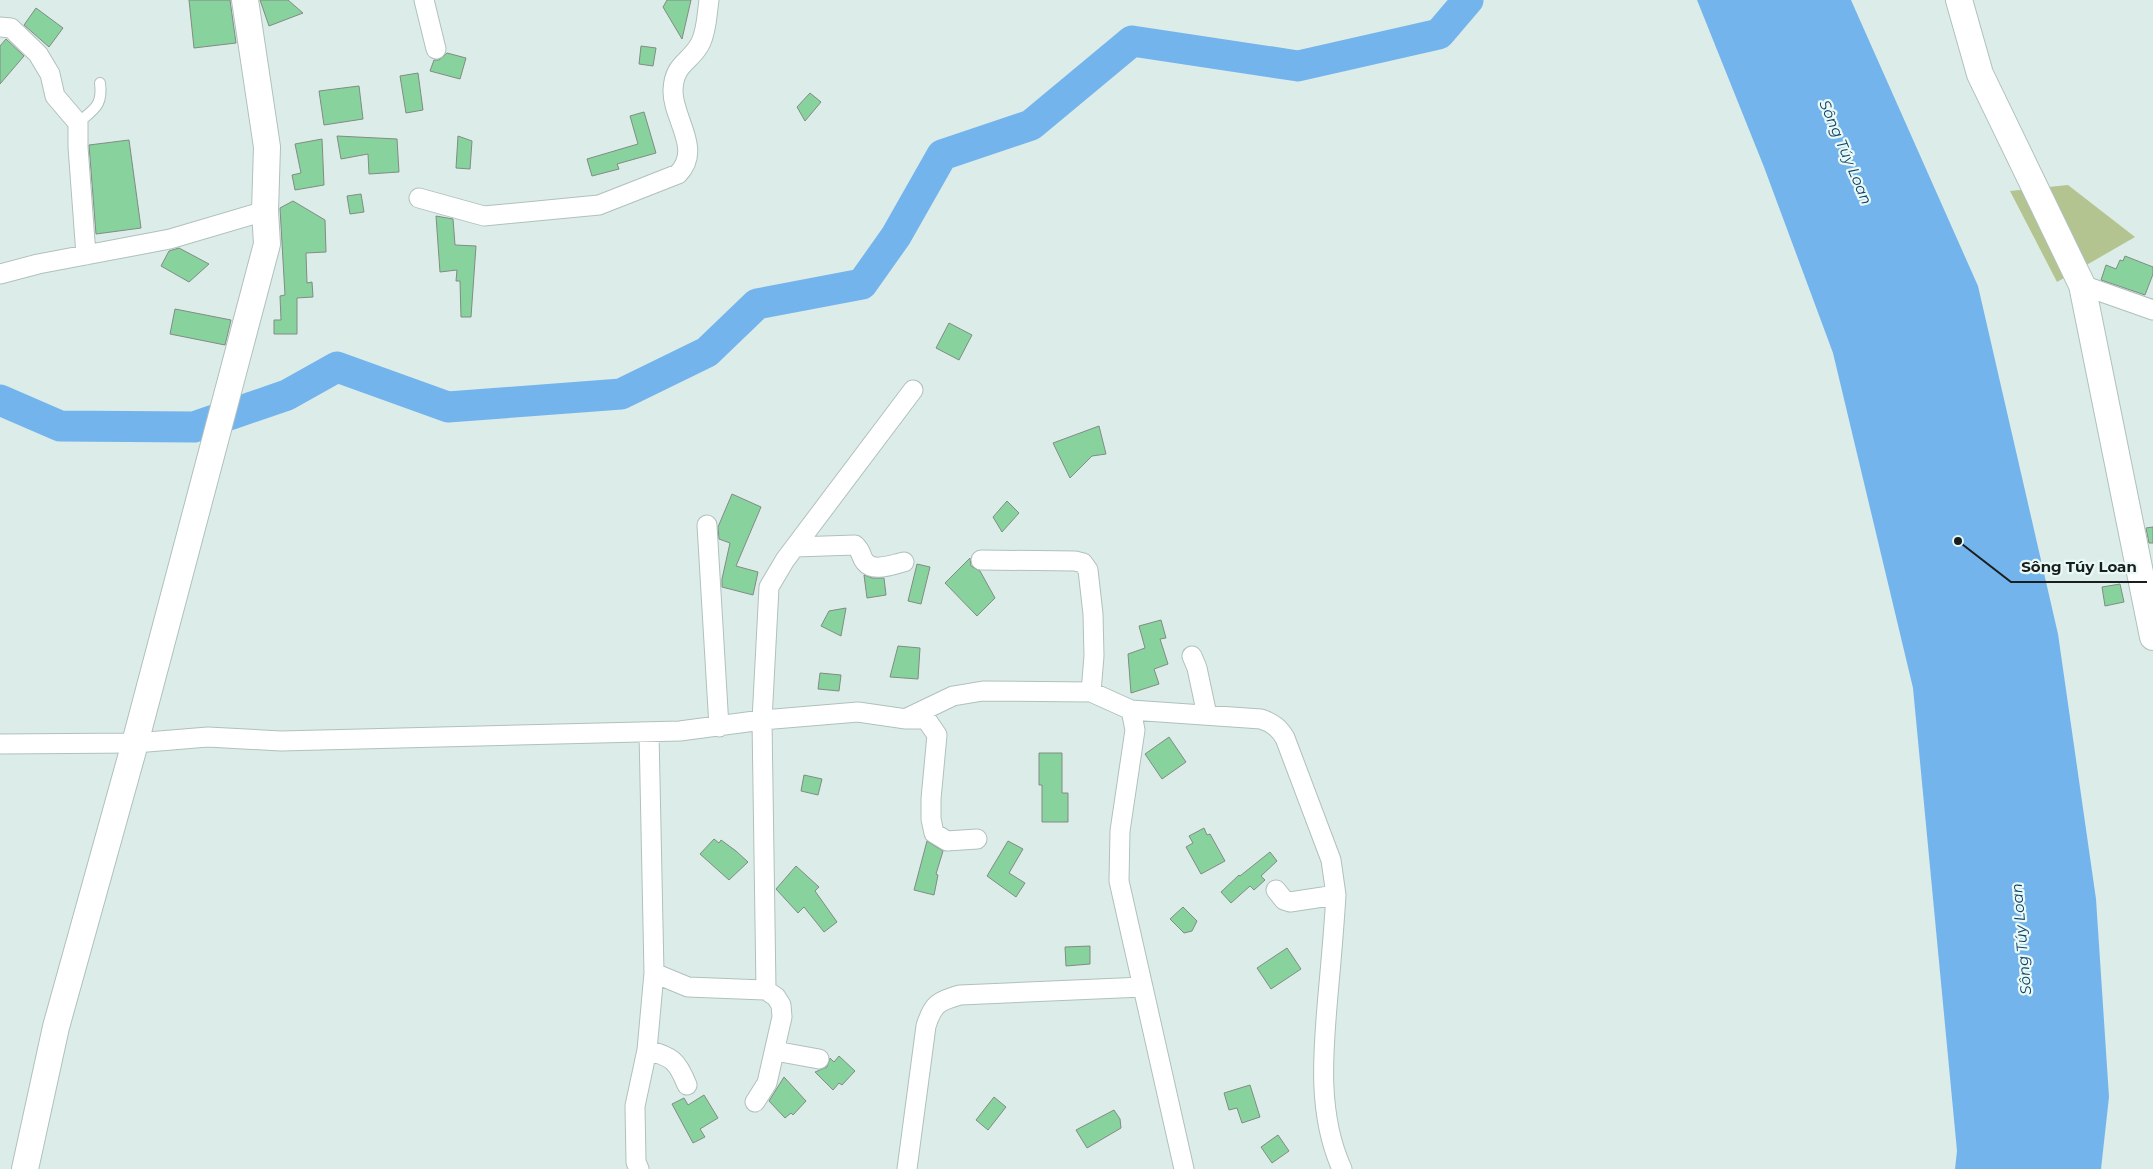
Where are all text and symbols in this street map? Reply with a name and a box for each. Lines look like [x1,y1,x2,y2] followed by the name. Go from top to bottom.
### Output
[1815,97,1877,207] water label: Sông Túy Loan
[2011,552,2147,582] callout: Sông Túy Loan
[2021,557,2137,576] text: Sông Túy Loan
[2007,882,2035,996] water label: Sông Túy Loan

